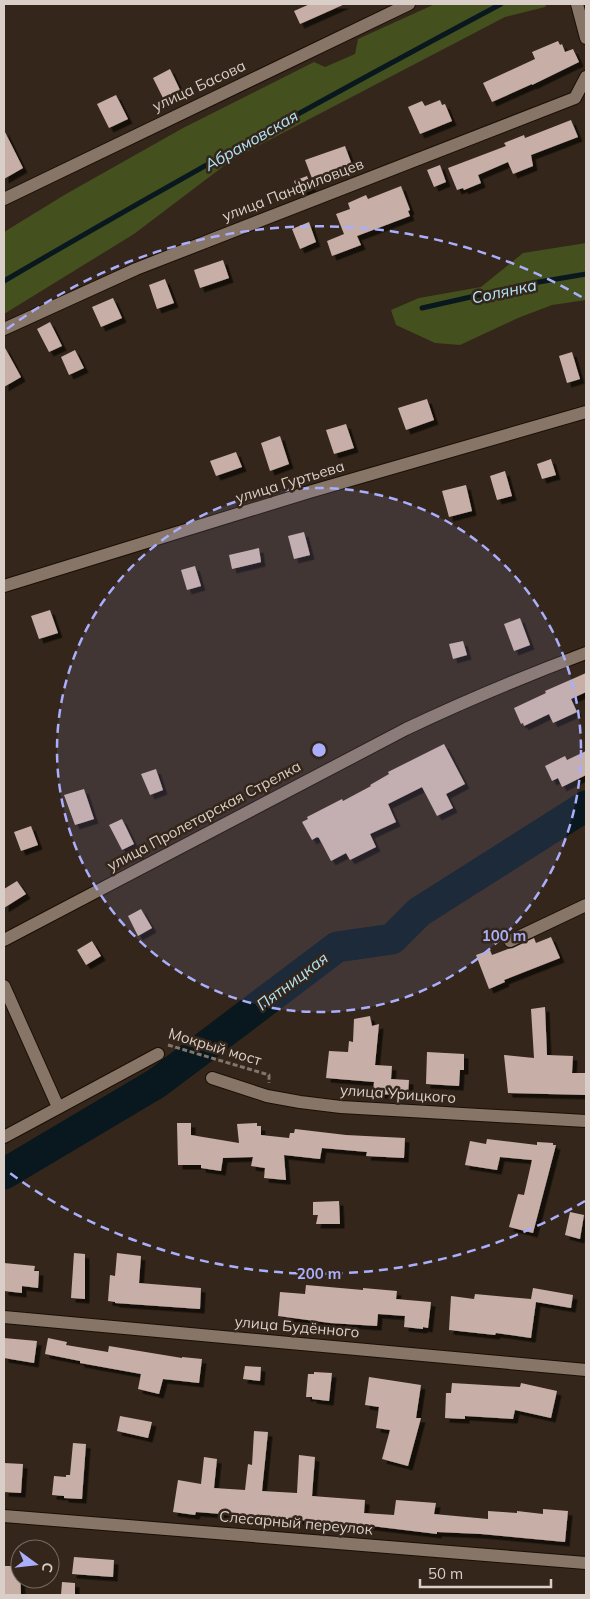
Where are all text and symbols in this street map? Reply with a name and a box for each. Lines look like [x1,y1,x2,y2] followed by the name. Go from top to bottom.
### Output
[149,56,248,115] street label: улица Басова
[200,105,301,175] water label: Абрамовская
[219,154,366,225] street label: улица Панфиловцев
[470,274,539,308] water label: Солянка
[233,456,347,507] street label: улица Гуртьева
[310,741,328,759] centre of rings
[104,756,304,875] street label: улица Пролетарская Стрелка
[482,926,526,945] text: 100 m
[252,948,332,1014] water label: Пятницкая
[166,1023,264,1070] street label: Мокрый мост
[339,1080,457,1107] street label: улица Урицкого
[297,1264,341,1283] text: 200 m
[234,1312,360,1341] street label: улица Будённого
[218,1506,375,1539] street label: Слесарный переулок
[10,1539,60,1589] north arrow
[420,1556,551,1588] scale bar
[38,1560,57,1574] text: С
[428,1564,463,1583] text: 50 m

